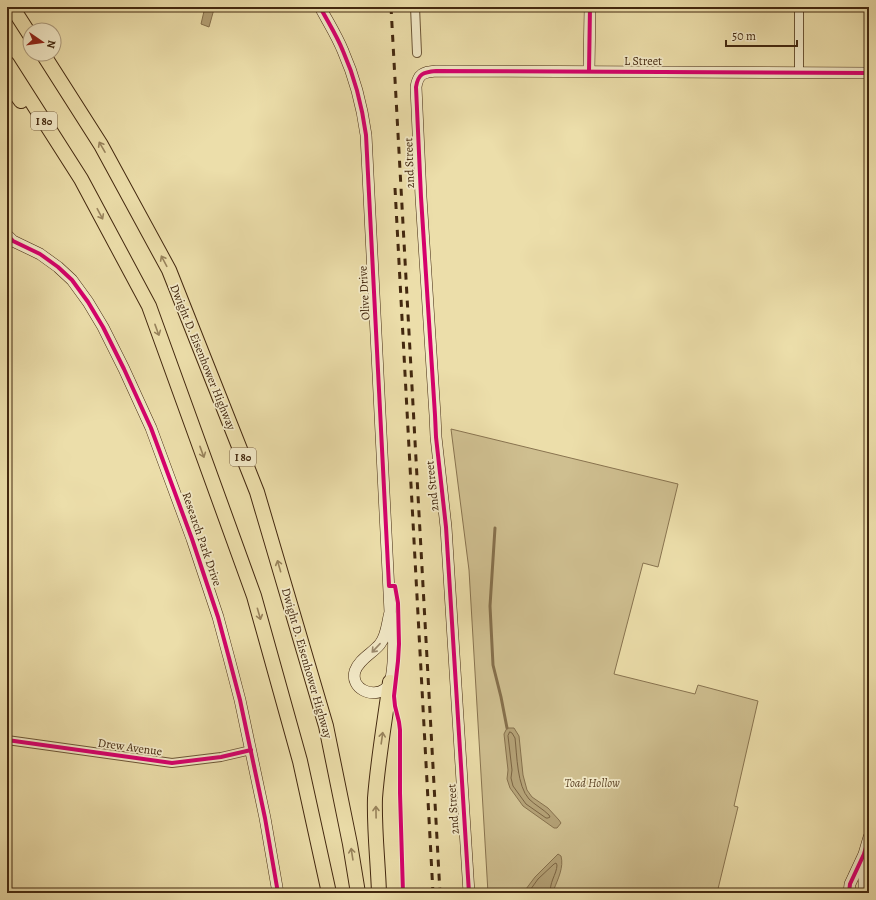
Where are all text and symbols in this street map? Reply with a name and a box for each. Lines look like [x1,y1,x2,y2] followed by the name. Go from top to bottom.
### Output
[22,22,62,62] north arrow
[726,22,797,48] scale bar
[732,28,756,44] text: 50 m
[43,39,59,50] text: N
[624,53,662,69] street label: L Street
[31,112,57,130] road number: I 80
[400,137,418,189] street label: 2nd Street
[98,141,105,153] one-way arrow
[96,207,104,219] one-way arrow
[160,255,167,267] one-way arrow
[355,265,373,321] street label: Olive Drive
[166,282,240,433] street label: Dwight D. Eisenhower Highway
[154,323,162,335] one-way arrow
[198,446,206,458] one-way arrow
[230,448,256,466] road number: I 80
[421,460,443,512] street label: 2nd Street
[178,490,226,588] street label: Research Park Drive
[275,560,282,573] one-way arrow
[278,586,336,741] street label: Dwight D. Eisenhower Highway
[256,607,263,620] one-way arrow
[371,643,381,653] one-way arrow
[378,732,386,745] one-way arrow
[97,735,163,759] street label: Drew Avenue
[564,775,620,791] park label: Toad Hollow
[443,783,463,835] street label: 2nd Street
[372,806,379,819] one-way arrow
[348,848,356,861] one-way arrow

